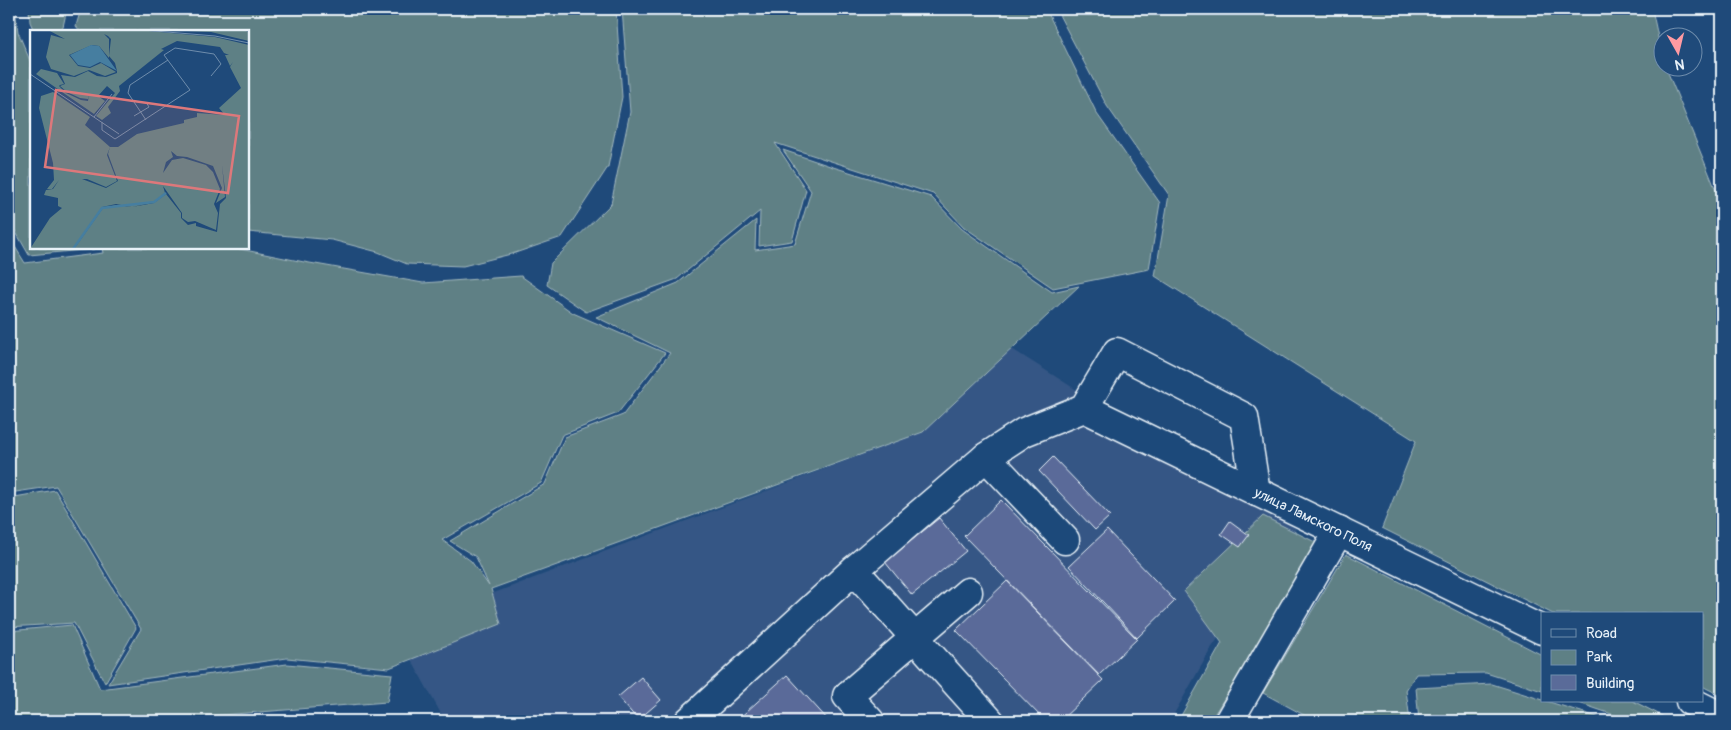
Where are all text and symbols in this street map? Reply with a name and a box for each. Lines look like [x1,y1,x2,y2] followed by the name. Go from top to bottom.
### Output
[1654,28,1704,78] north arrow
[30,30,249,249] inset map
[1674,55,1686,73] text: N
[1250,483,1375,556] street label: улица Ламского Поля
[1541,612,1704,702] legend
[1586,624,1617,643] text: Road
[1586,648,1613,667] text: Park
[1586,674,1634,693] text: Building

